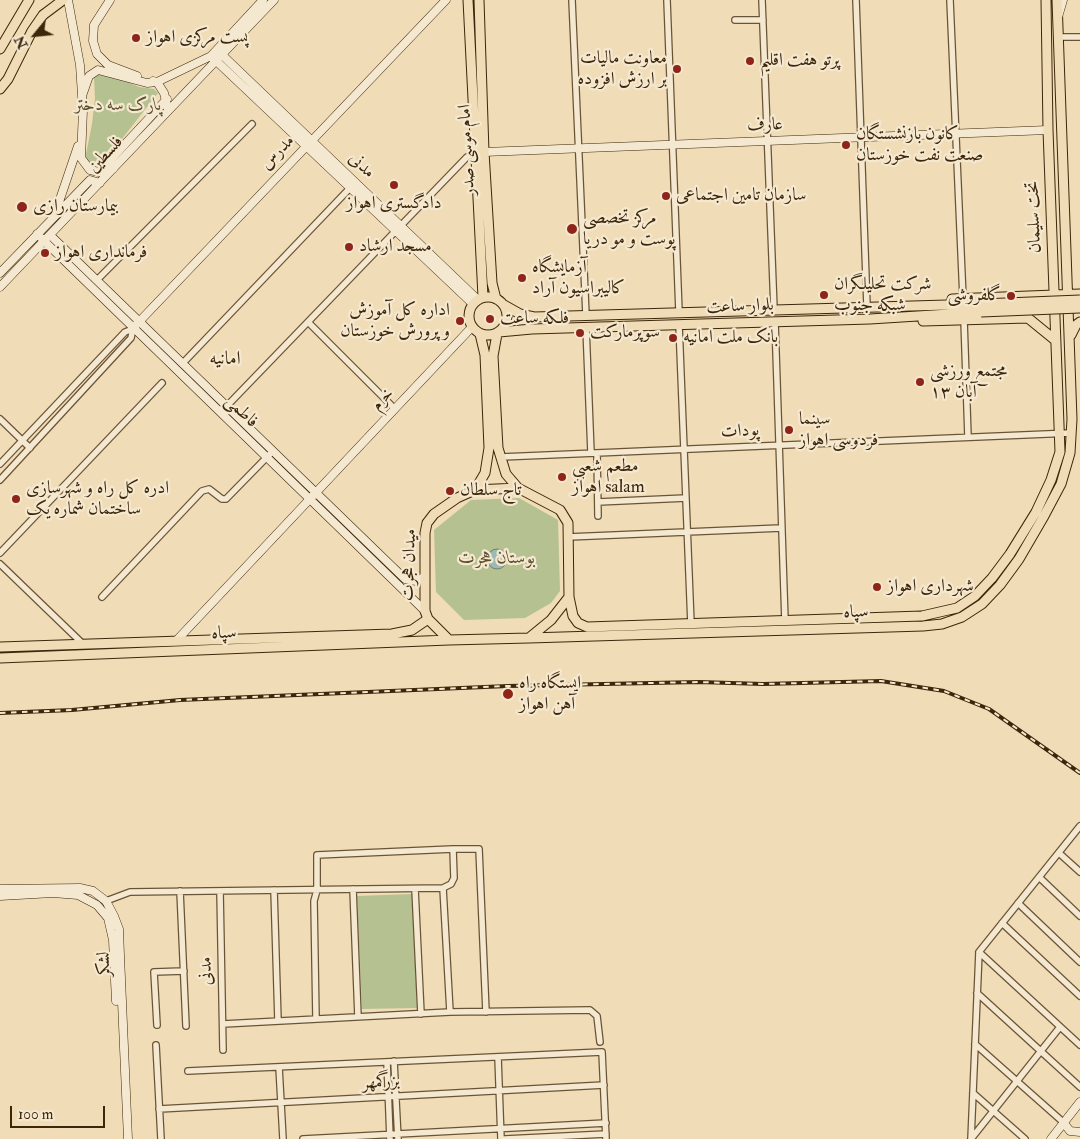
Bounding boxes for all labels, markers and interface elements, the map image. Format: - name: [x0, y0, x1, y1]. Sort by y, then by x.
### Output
- north arrow: [10, 10, 60, 60]
- place label: پست مرکزی اهواز: [146, 27, 248, 49]
- marker: پست مرکزی اهواز: [130, 32, 142, 44]
- text: N: [11, 33, 32, 52]
- place label: معاونت مالیات بر ارزش افزوده: [577, 48, 667, 90]
- place label: پرتو هفت اقلیم: [760, 50, 839, 72]
- marker: پرتو هفت اقلیم: [744, 55, 756, 67]
- marker: معاونت مالیات بر ارزش افزوده: [671, 63, 683, 75]
- park label: پارک سه دختر: [74, 95, 162, 117]
- street label: امام موسی صدر: [455, 104, 481, 196]
- street label: عارف: [747, 115, 783, 137]
- place label: کانون بازنشستگان صنعت نفت خوزستان: [856, 124, 983, 166]
- street label: مدرس: [256, 131, 300, 175]
- street label: فلسطین: [84, 132, 128, 178]
- marker: کانون بازنشستگان صنعت نفت خوزستان: [840, 139, 852, 151]
- street label: مدنی: [343, 148, 379, 184]
- marker: دادگستری اهواز: [388, 179, 400, 191]
- street label: تخت سلیمان: [1023, 181, 1047, 253]
- place label: سازمان تامین اجتماعی: [676, 185, 807, 207]
- marker: سازمان تامین اجتماعی: [660, 190, 672, 202]
- place label: دادگستری اهواز: [346, 193, 442, 215]
- place label: بیمارستان رازی: [33, 196, 118, 218]
- marker: بیمارستان رازی: [15, 200, 29, 214]
- place label: مرکز تخصصی پوست و مو دریا: [583, 208, 676, 250]
- marker: مرکز تخصصی پوست و مو دریا: [565, 222, 579, 236]
- place label: مسجد ارشاد: [359, 236, 432, 258]
- marker: مسجد ارشاد: [343, 241, 355, 253]
- place label: فرمانداری اهواز: [55, 242, 147, 264]
- marker: فرمانداری اهواز: [39, 247, 51, 259]
- place label: آزمایشگاه کالیبراسیون آراد: [532, 257, 625, 300]
- marker: آزمایشگاه کالیبراسیون آراد: [516, 272, 528, 284]
- place label: شرکت تحلیلگران شبکه جنوب: [834, 274, 932, 316]
- place label: گلفروشی: [947, 285, 1001, 307]
- marker: شرکت تحلیلگران شبکه جنوب: [818, 289, 830, 301]
- marker: گلفروشی: [1005, 290, 1017, 302]
- street label: بلوار ساعت: [706, 295, 774, 319]
- place label: اداره کل آموزش و پرورش خوزستان: [340, 300, 450, 342]
- place label: فلکه ساعت: [500, 308, 569, 330]
- marker: فلکه ساعت: [484, 313, 496, 325]
- marker: اداره کل آموزش و پرورش خوزستان: [454, 315, 466, 327]
- place label: سوپرمارکت: [590, 322, 660, 344]
- marker: سوپرمارکت: [574, 327, 586, 339]
- place label: بانک ملت امانیه: [683, 327, 778, 349]
- marker: بانک ملت امانیه: [667, 332, 679, 344]
- district label: امانیه: [209, 349, 241, 371]
- place label: مجتمع ورزشی ۱۳ آبان: [930, 361, 1007, 404]
- marker: مجتمع ورزشی ۱۳ آبان: [914, 376, 926, 388]
- street label: خرم: [367, 384, 399, 416]
- street label: فاطمی: [220, 391, 262, 433]
- place label: سینما فردوسی اهواز: [799, 409, 878, 452]
- street label: پودات: [720, 420, 760, 444]
- marker: سینما فردوسی اهواز: [783, 424, 795, 436]
- place label: مطعم شعبي اهواز salam: [572, 456, 645, 498]
- marker: مطعم شعبي اهواز salam: [556, 471, 568, 483]
- place label: ادره کل راه و شهرسازی ساختمان شماره یک: [26, 478, 169, 520]
- place label: تاج سلطان: [460, 480, 521, 502]
- marker: تاج سلطان: [444, 485, 456, 497]
- marker: ادره کل راه و شهرسازی ساختمان شماره یک: [10, 493, 22, 505]
- street label: میدان هجرت: [398, 528, 422, 602]
- park label: بوستان هجرت: [459, 548, 535, 570]
- place label: شهرداری اهواز: [887, 576, 974, 598]
- marker: شهرداری اهواز: [871, 581, 883, 593]
- street label: سپاه: [843, 602, 869, 624]
- street label: سپاه: [211, 623, 237, 645]
- place label: ایستگاه راه آهن اهواز: [519, 673, 581, 716]
- marker: ایستگاه راه آهن اهواز: [501, 687, 515, 701]
- street label: لشکر: [94, 951, 116, 977]
- street label: مدنی: [196, 956, 218, 986]
- street label: بزرگمهر: [362, 1071, 400, 1095]
- scale bar: [12, 1096, 108, 1128]
- text: 100 m: [18, 1105, 53, 1124]

